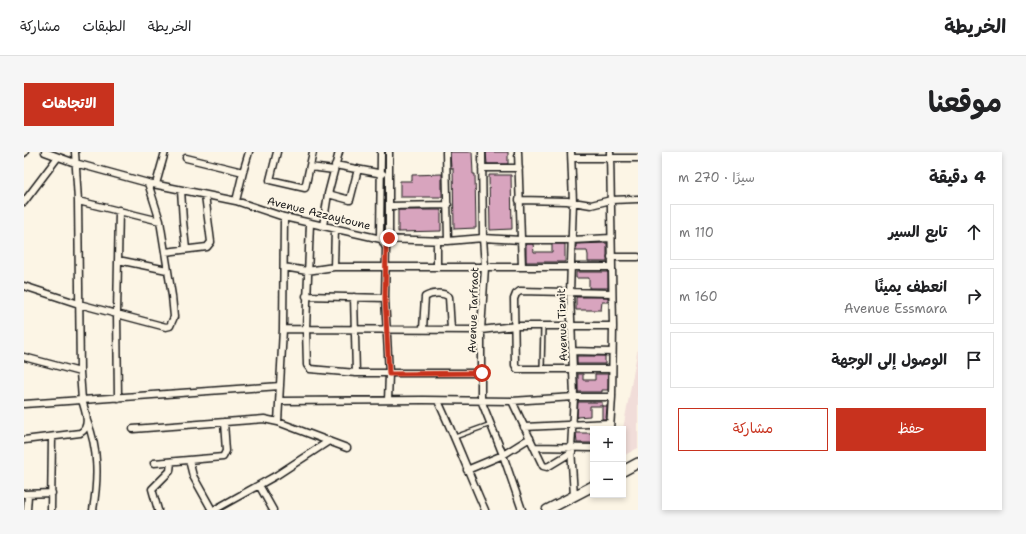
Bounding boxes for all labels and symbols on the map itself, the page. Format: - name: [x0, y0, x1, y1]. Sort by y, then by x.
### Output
- street label: Avenue Azzaytoune: [266, 193, 372, 234]
- route end: [380, 229, 398, 247]
- street label: Avenue Tarfraot: [465, 267, 483, 353]
- street label: Avenue Tiznit: [554, 288, 571, 362]
- route start: [473, 364, 491, 382]

